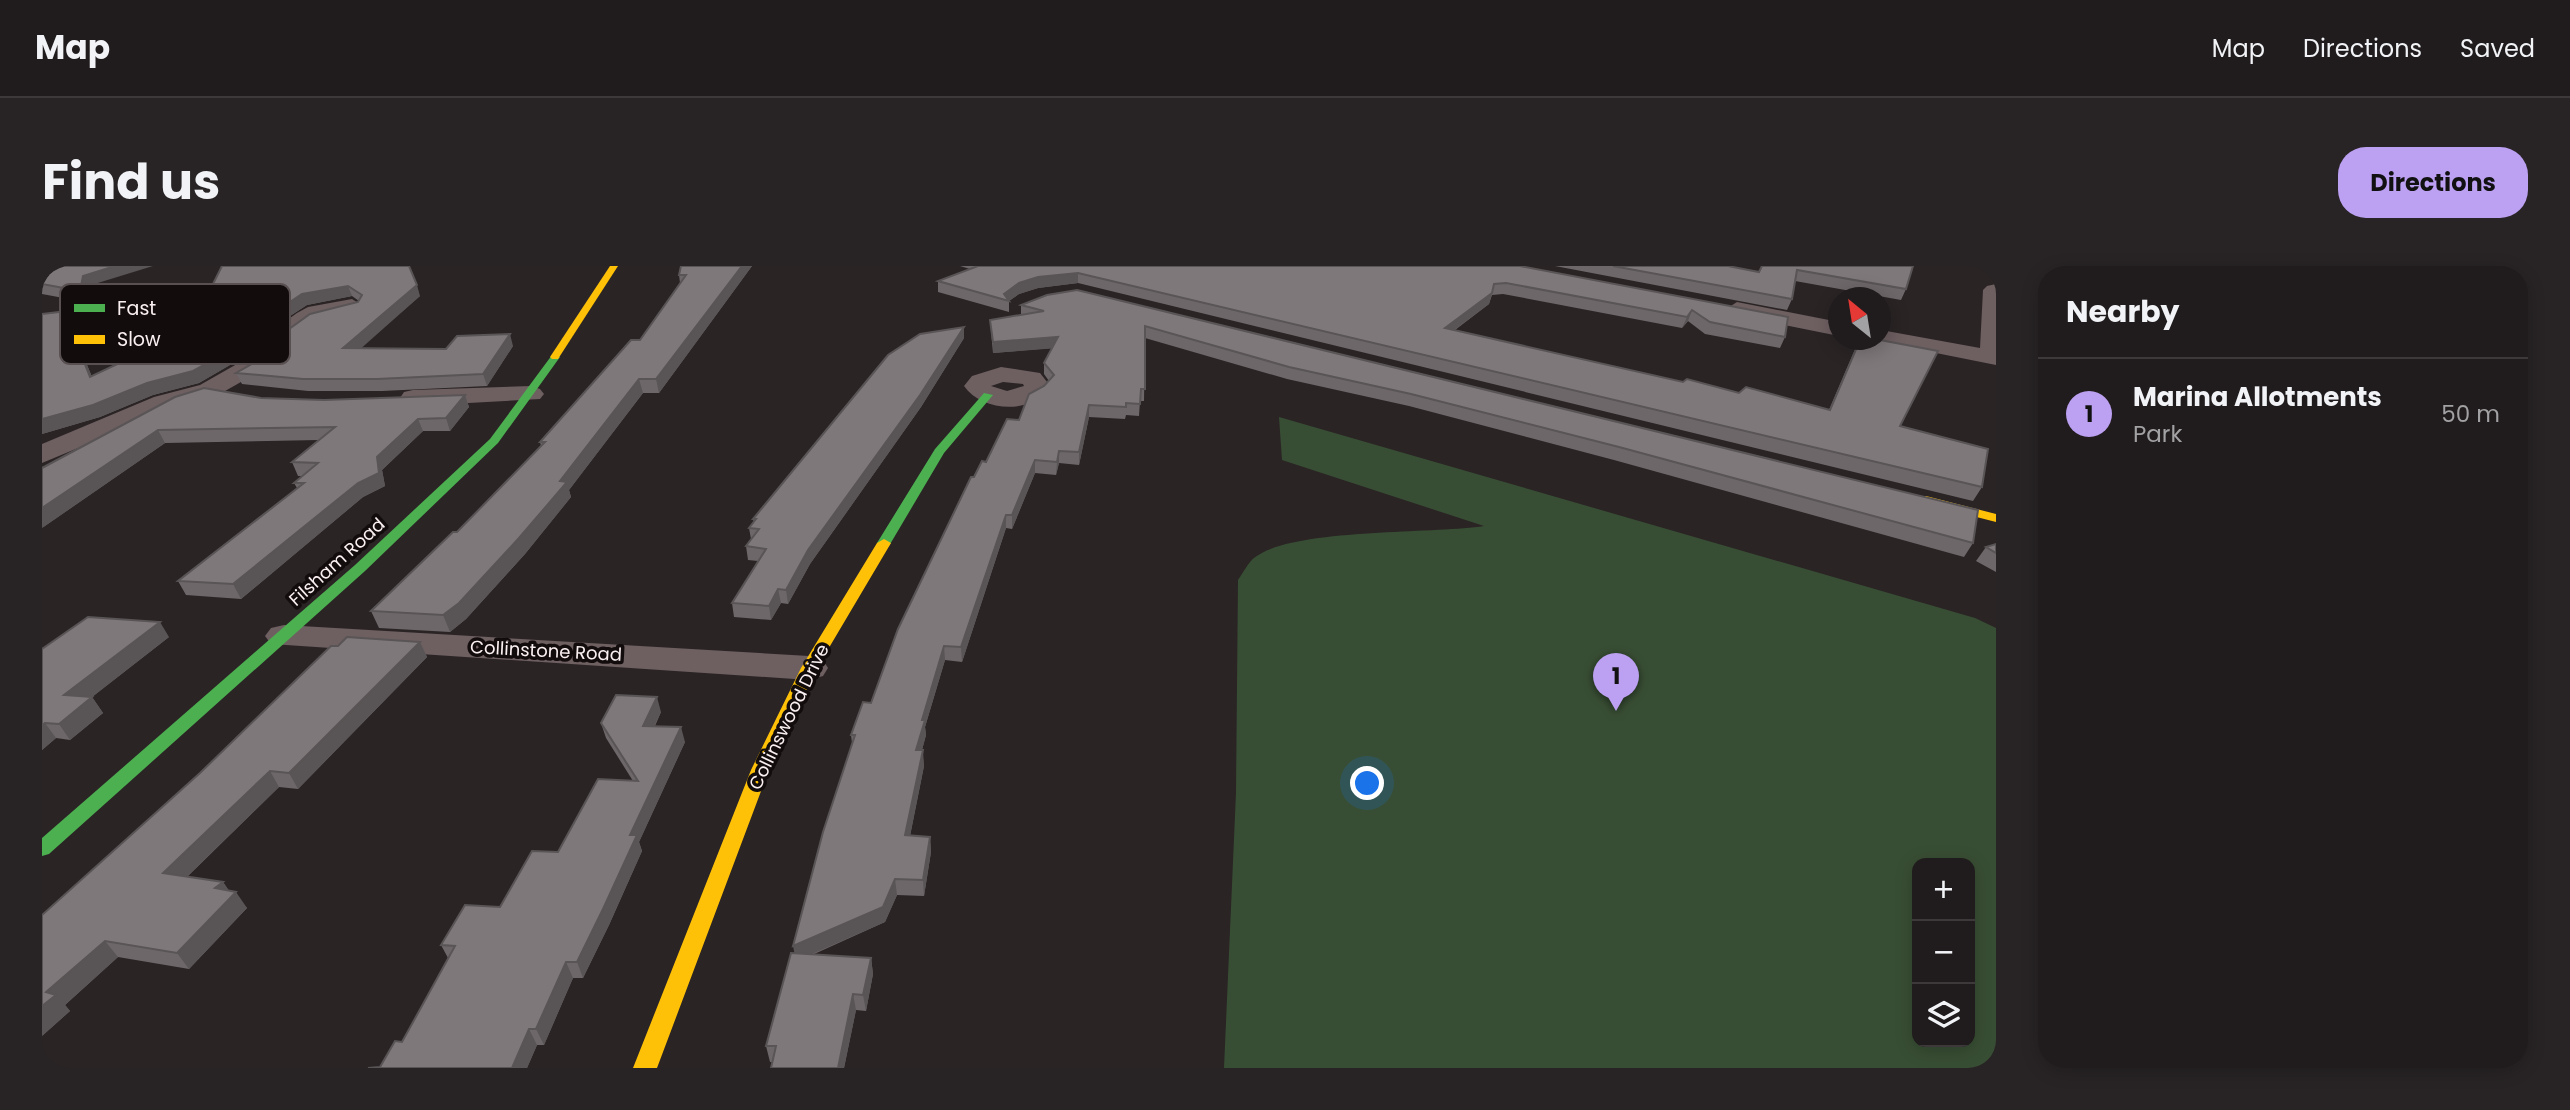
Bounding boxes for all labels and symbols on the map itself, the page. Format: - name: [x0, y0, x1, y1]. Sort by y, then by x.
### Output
- legend: [60, 284, 290, 364]
- north arrow: [1828, 287, 1891, 350]
- text: Fast: [117, 295, 156, 322]
- text: Slow: [117, 326, 161, 353]
- street label: Filsham Road: [283, 512, 390, 611]
- street label: Collinstone Road: [469, 634, 623, 667]
- street label: Collinswood Drive: [742, 640, 835, 794]
- pin: 1: [1593, 653, 1639, 711]
- your location: [1350, 766, 1384, 800]

